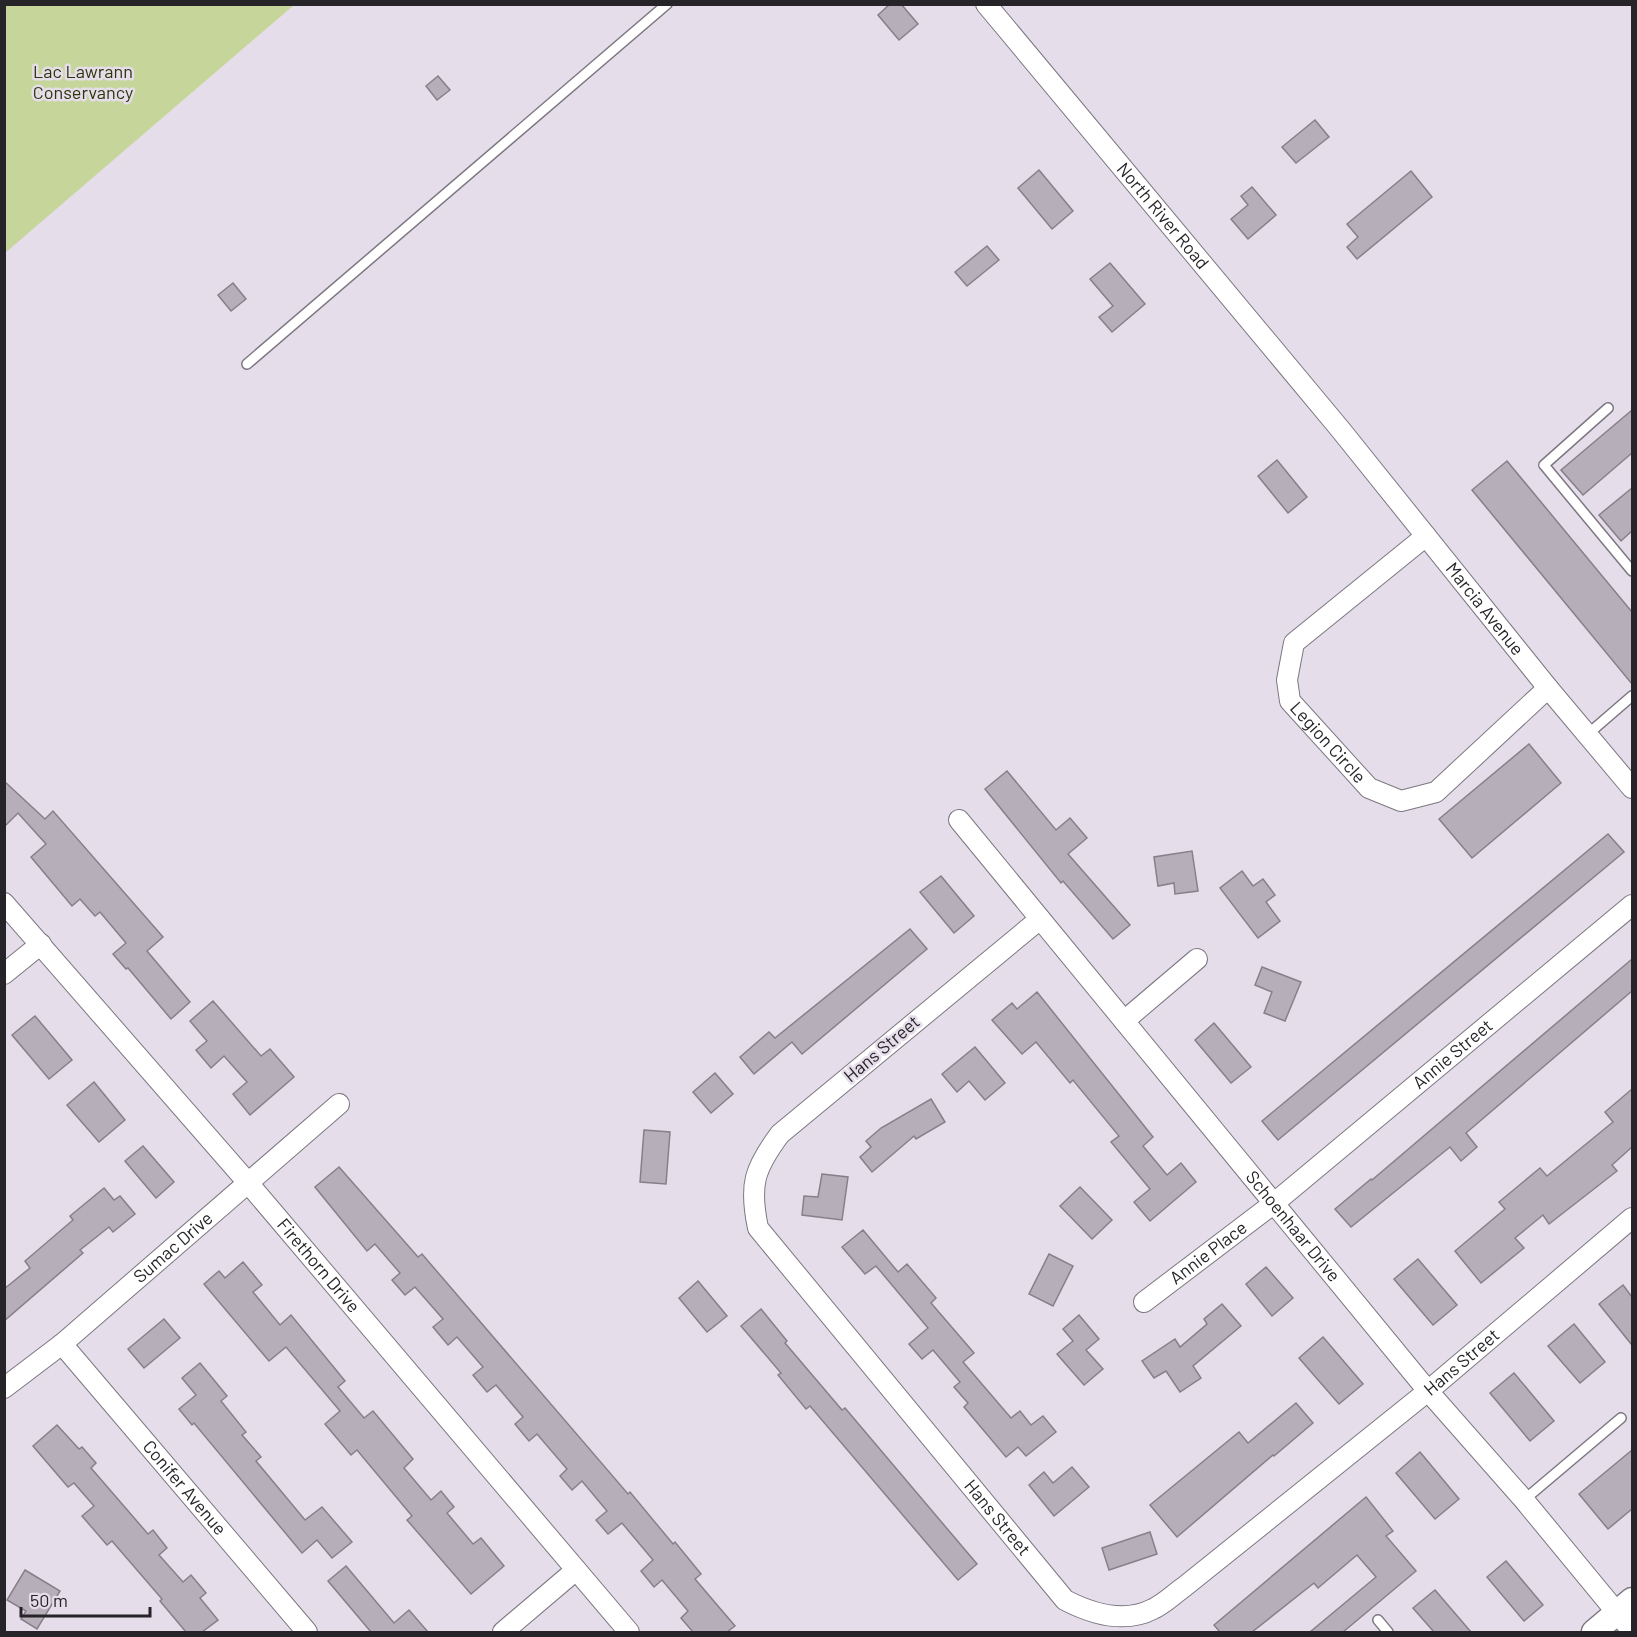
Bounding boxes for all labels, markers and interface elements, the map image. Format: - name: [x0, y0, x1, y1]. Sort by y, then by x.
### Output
- park label: Lac Lawrann Conservancy: [33, 60, 133, 103]
- street label: North River Road: [1113, 158, 1214, 273]
- street label: Marcia Avenue: [1442, 558, 1529, 659]
- street label: Legion Circle: [1286, 697, 1371, 787]
- street label: Hans Street: [839, 1010, 924, 1086]
- street label: Annie Street: [1408, 1014, 1497, 1093]
- street label: Schoenhaar Drive: [1242, 1166, 1346, 1286]
- street label: Sumac Drive: [129, 1207, 217, 1287]
- street label: Firethorn Drive: [273, 1213, 365, 1317]
- street label: Annie Place: [1165, 1216, 1251, 1289]
- street label: Hans Street: [1419, 1323, 1503, 1400]
- street label: Conifer Avenue: [139, 1435, 232, 1539]
- street label: Hans Street: [960, 1475, 1036, 1560]
- scale bar: [21, 1580, 150, 1618]
- text: 50 m: [30, 1589, 68, 1611]

